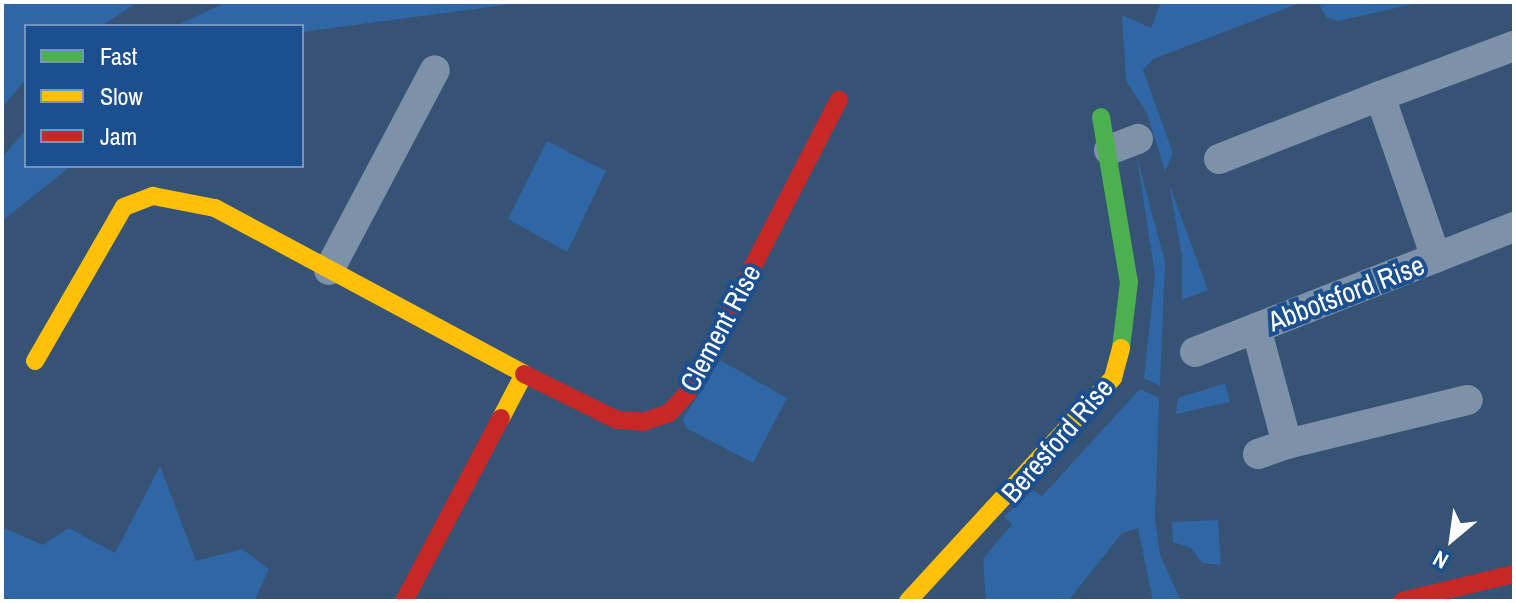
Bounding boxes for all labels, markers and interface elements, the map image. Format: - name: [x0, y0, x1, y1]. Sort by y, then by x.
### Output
- legend: [24, 24, 304, 168]
- text: Fast: [100, 40, 137, 72]
- text: Slow: [100, 80, 143, 112]
- text: Jam: [100, 120, 137, 152]
- street label: Abbotsford Rise: [1263, 248, 1429, 338]
- street label: Clement Rise: [673, 259, 767, 397]
- street label: Beresford Rise: [994, 371, 1120, 509]
- north arrow: [1412, 499, 1492, 579]
- text: N: [1427, 544, 1453, 576]

